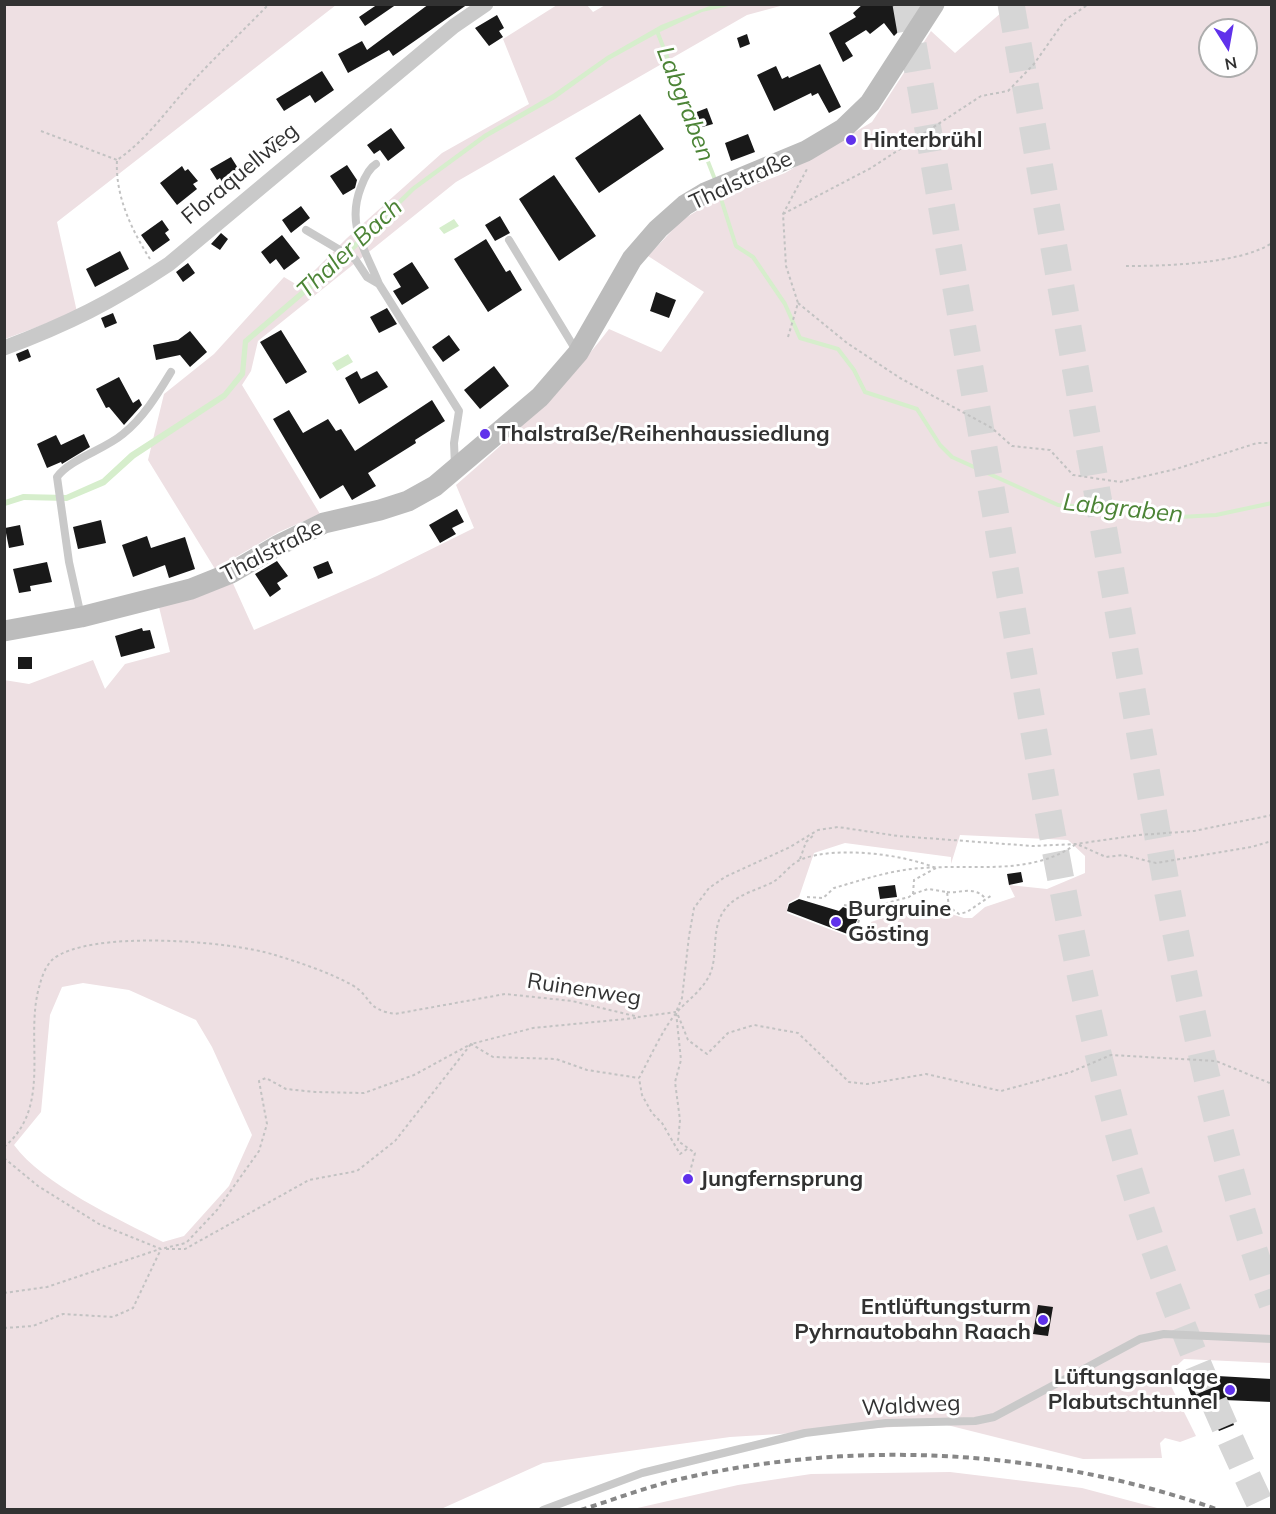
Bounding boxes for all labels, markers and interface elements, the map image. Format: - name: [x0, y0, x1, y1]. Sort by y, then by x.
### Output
- north arrow: [1198, 18, 1258, 78]
- water label: Labgraben: [650, 42, 720, 166]
- text: N: [1223, 53, 1239, 75]
- street label: Floraquellweg: [176, 118, 304, 230]
- place label: Hinterbrühl: [863, 127, 982, 153]
- marker: Hinterbrühl: [844, 133, 858, 147]
- street label: Thalstraße: [686, 146, 796, 216]
- water label: Thaler Bach: [291, 193, 409, 305]
- place label: Thalstraße/Reihenhaussiedlung: [497, 421, 830, 447]
- marker: Thalstraße/Reihenhaussiedlung: [478, 427, 492, 441]
- water label: Labgraben: [1061, 488, 1185, 530]
- street label: Thalstraße: [217, 514, 327, 588]
- place label: Burgruine Gösting: [848, 896, 951, 948]
- marker: Burgruine Gösting: [829, 915, 843, 929]
- street label: Ruinenweg: [525, 968, 643, 1012]
- place label: Jungfernsprung: [700, 1166, 863, 1192]
- marker: Jungfernsprung: [681, 1172, 695, 1186]
- place label: Entlüftungsturm Pyhrnautobahn Raach: [794, 1294, 1031, 1346]
- marker: Entlüftungsturm Pyhrnautobahn Raach: [1036, 1313, 1050, 1327]
- place label: Lüftungsanlage Plabutschtunnel: [1048, 1364, 1218, 1416]
- marker: Lüftungsanlage Plabutschtunnel: [1223, 1383, 1237, 1397]
- street label: Waldweg: [861, 1390, 961, 1422]

